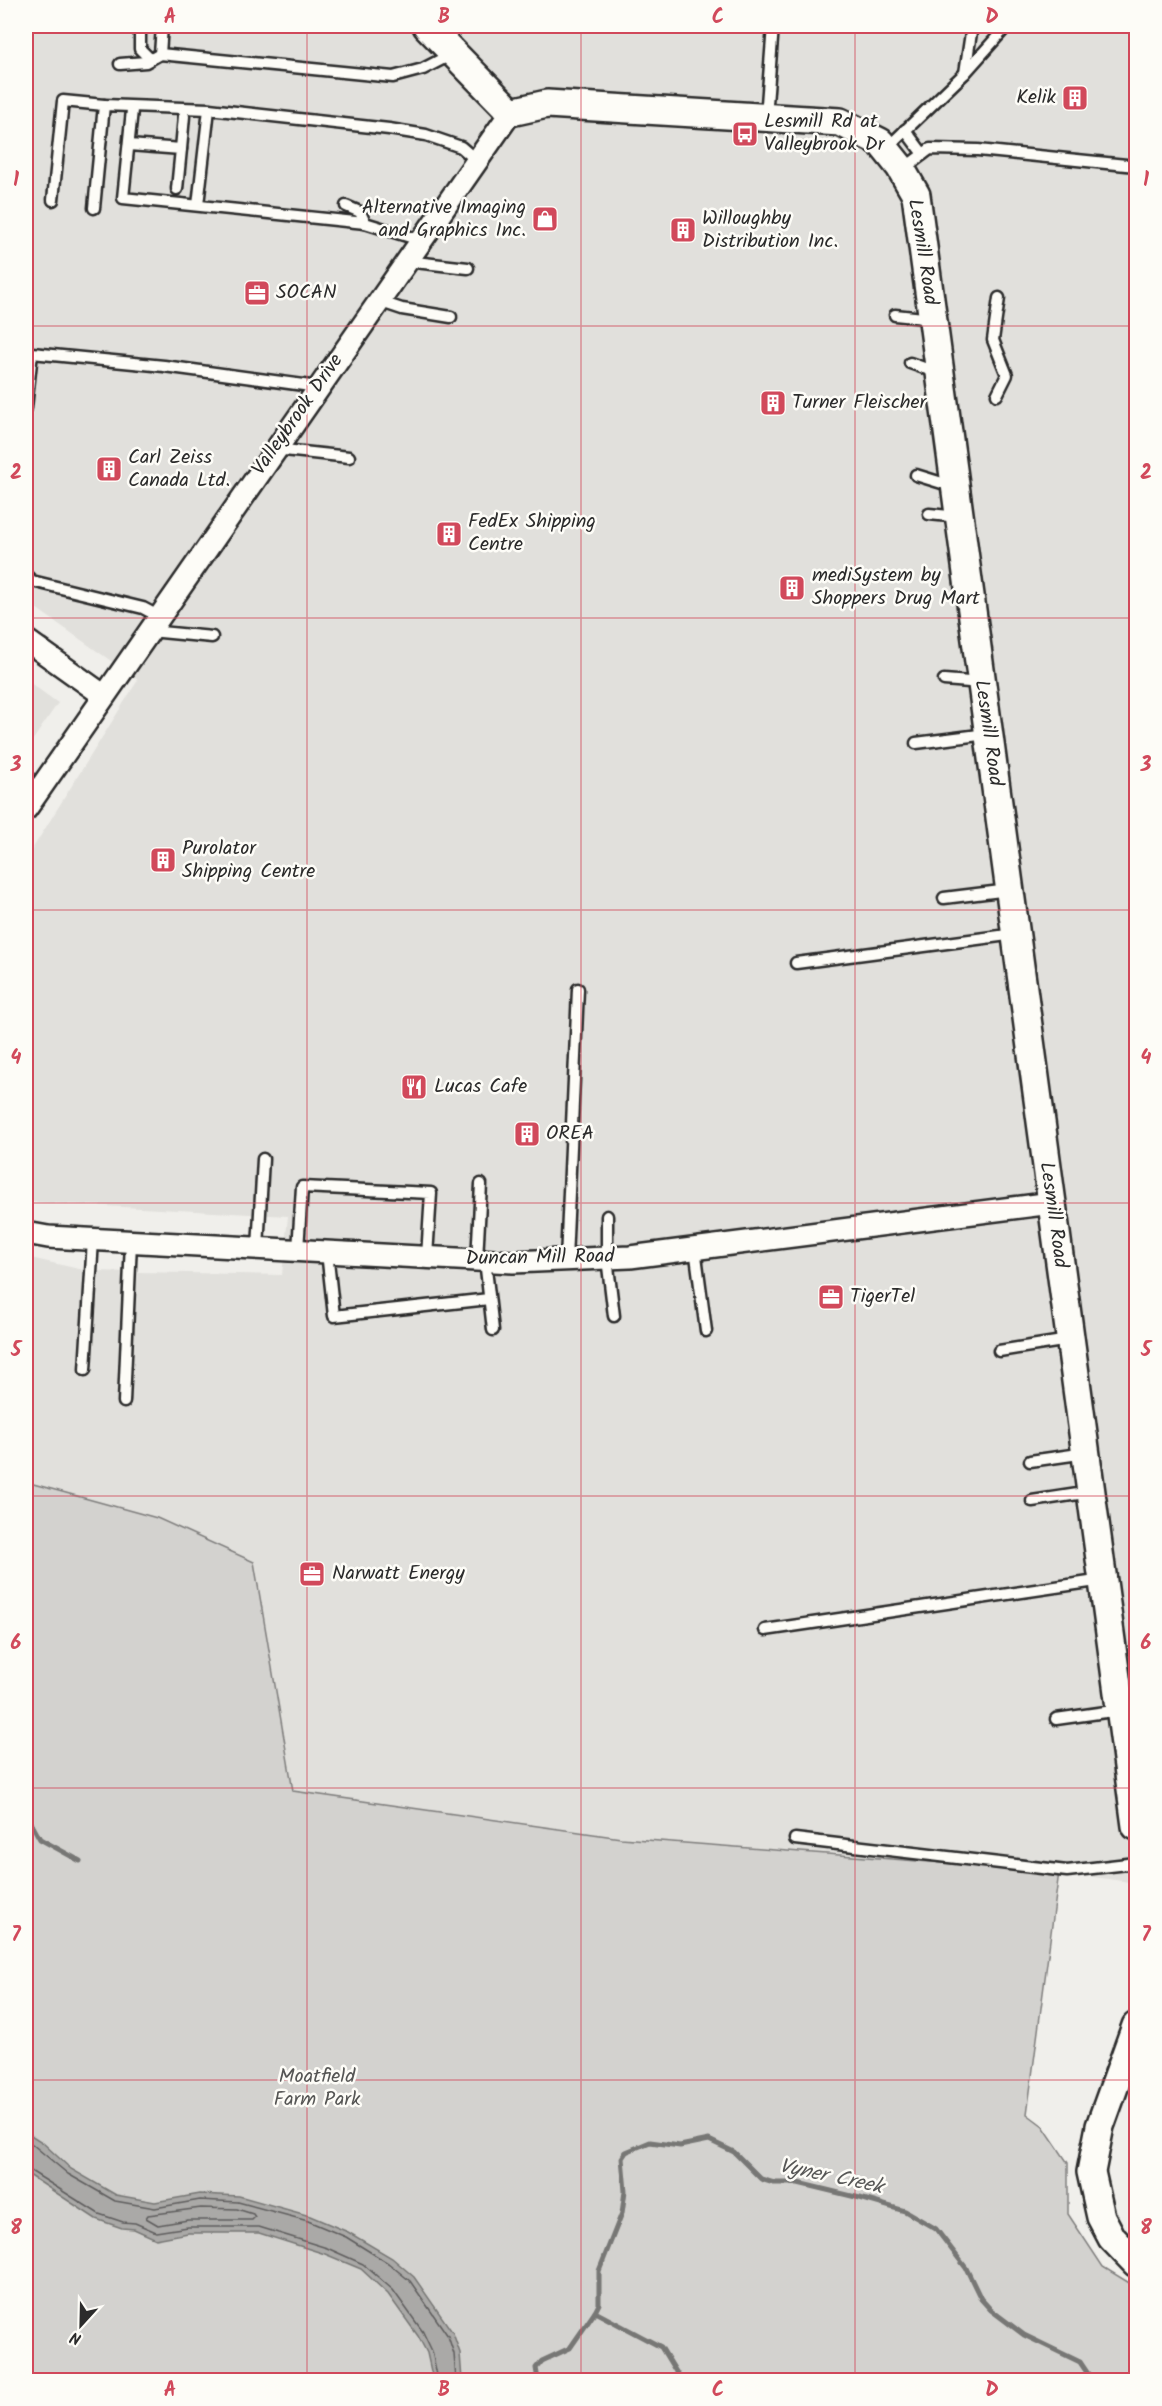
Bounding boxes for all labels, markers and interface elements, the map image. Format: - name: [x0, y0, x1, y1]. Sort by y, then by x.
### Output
- text: A: [164, 2, 176, 34]
- text: B: [438, 2, 450, 34]
- text: C: [712, 2, 724, 34]
- text: D: [985, 2, 999, 34]
- place label: Kelik: [1016, 82, 1057, 114]
- building icon: Kelik: [1060, 83, 1090, 113]
- place label: Lesmill Rd at Valleybrook Dr: [764, 106, 886, 161]
- bus stop icon: Lesmill Rd at Valleybrook Dr: [730, 119, 760, 149]
- text: 1: [13, 165, 19, 197]
- text: 1: [1143, 165, 1149, 197]
- place label: Alternative Imaging and Graphics Inc.: [362, 192, 526, 247]
- street label: Lesmill Road: [898, 197, 946, 308]
- place label: Willoughby Distribution Inc.: [702, 203, 838, 258]
- shop icon: Alternative Imaging and Graphics Inc.: [530, 204, 560, 234]
- building icon: Willoughby Distribution Inc.: [668, 215, 698, 245]
- place label: SOCAN: [276, 277, 337, 309]
- office icon: SOCAN: [242, 278, 272, 308]
- street label: Valleybrook Drive: [244, 347, 352, 483]
- place label: Turner Fleischer: [792, 387, 927, 419]
- building icon: Turner Fleischer: [758, 388, 788, 418]
- place label: Carl Zeiss Canada Ltd.: [128, 442, 230, 497]
- building icon: Carl Zeiss Canada Ltd.: [94, 454, 124, 484]
- text: 2: [10, 458, 22, 490]
- text: 2: [1140, 458, 1152, 490]
- place label: FedEx Shipping Centre: [468, 506, 596, 561]
- building icon: FedEx Shipping Centre: [434, 519, 464, 549]
- place label: mediSystem by Shoppers Drug Mart: [812, 560, 980, 615]
- building icon: mediSystem by Shoppers Drug Mart: [777, 573, 807, 603]
- street label: Lesmill Road: [965, 678, 1011, 789]
- text: 3: [10, 750, 22, 782]
- text: 3: [1140, 750, 1152, 782]
- place label: Purolator Shipping Centre: [182, 833, 315, 888]
- building icon: Purolator Shipping Centre: [148, 845, 178, 875]
- text: 4: [11, 1043, 22, 1075]
- text: 4: [1141, 1043, 1152, 1075]
- place label: Lucas Cafe: [434, 1071, 527, 1103]
- restaurant icon: Lucas Cafe: [399, 1072, 429, 1102]
- place label: OREA: [546, 1118, 594, 1150]
- building icon: OREA: [512, 1119, 542, 1149]
- street label: Lesmill Road: [1030, 1160, 1076, 1271]
- street label: Duncan Mill Road: [465, 1241, 616, 1275]
- place label: TigerTel: [850, 1281, 915, 1313]
- office icon: TigerTel: [816, 1282, 846, 1312]
- text: 5: [10, 1335, 23, 1367]
- text: 5: [1140, 1335, 1153, 1367]
- place label: Narwatt Energy: [332, 1558, 465, 1590]
- office icon: Narwatt Energy: [297, 1559, 327, 1589]
- text: 6: [11, 1628, 22, 1660]
- text: 6: [1141, 1628, 1152, 1660]
- text: 7: [11, 1920, 21, 1952]
- text: 7: [1141, 1920, 1151, 1952]
- park label: Moatfield Farm Park: [274, 2061, 361, 2116]
- water label: Vyner Creek: [776, 2150, 889, 2205]
- text: 8: [10, 2213, 22, 2245]
- text: 8: [1140, 2213, 1152, 2245]
- north arrow: [51, 2295, 111, 2355]
- text: N: [67, 2324, 85, 2351]
- text: A: [164, 2375, 176, 2406]
- text: B: [438, 2375, 450, 2406]
- text: C: [712, 2375, 724, 2406]
- text: D: [985, 2375, 999, 2406]

